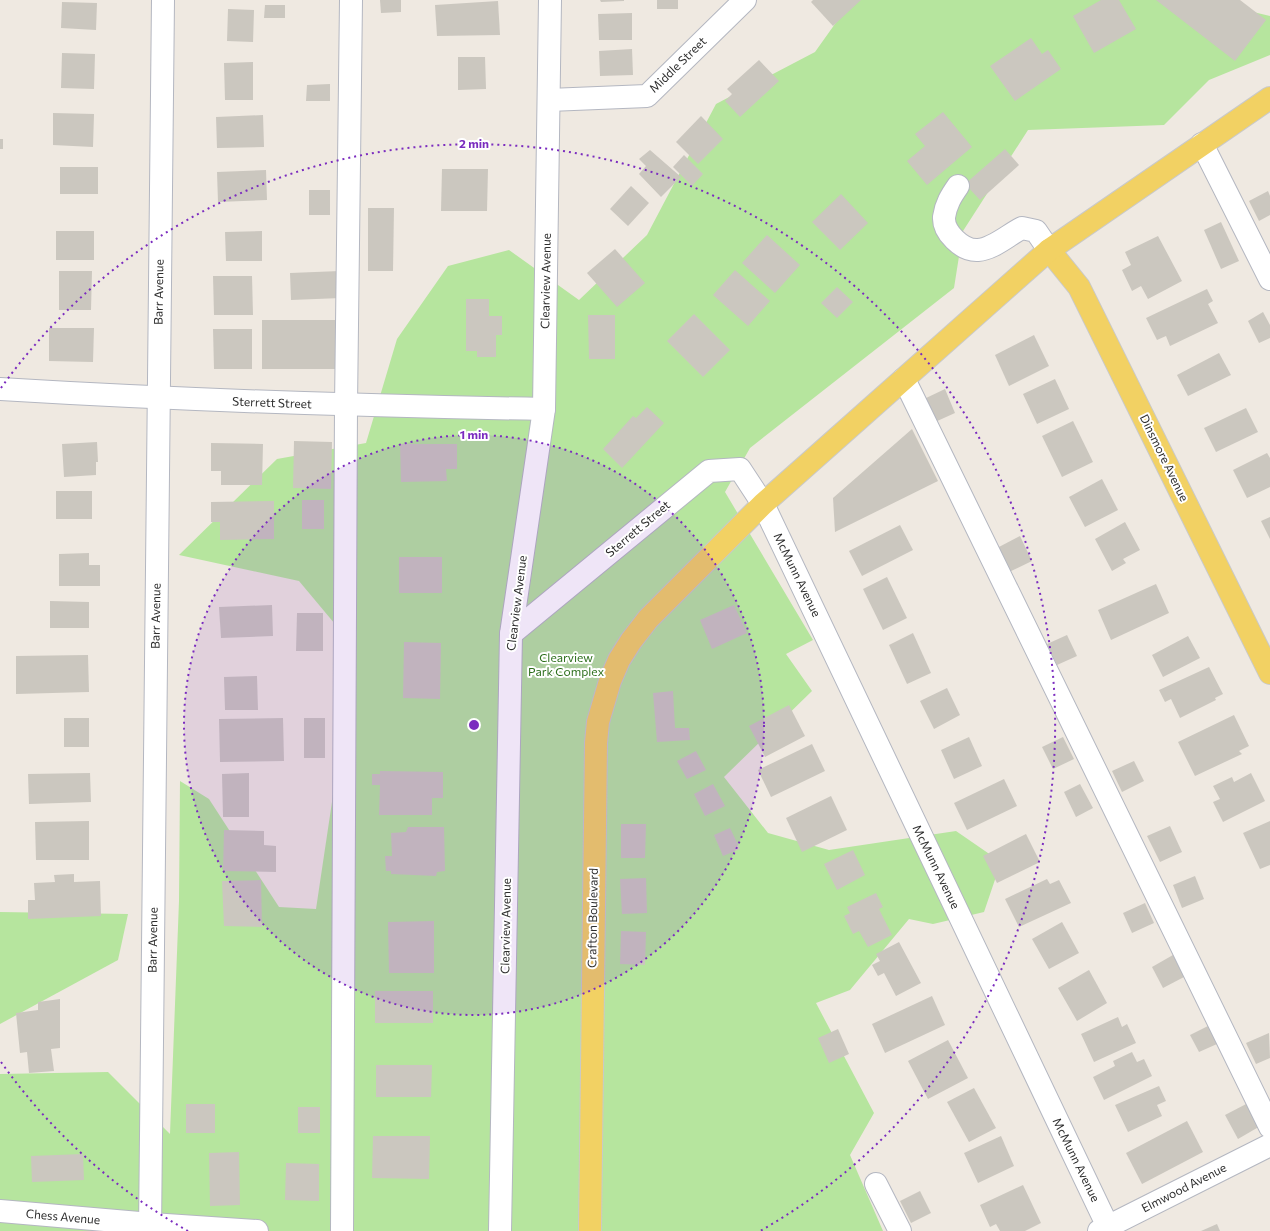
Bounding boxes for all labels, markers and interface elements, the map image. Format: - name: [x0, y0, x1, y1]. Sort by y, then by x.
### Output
- street label: Middle Street: [646, 33, 709, 95]
- text: 2 min: [459, 136, 489, 150]
- street label: Clearview Avenue: [537, 233, 553, 329]
- street label: Barr Avenue: [150, 259, 166, 325]
- street label: Sterrett Street: [232, 394, 312, 410]
- street label: Dinsmore Avenue: [1138, 412, 1192, 503]
- text: 1 min: [460, 427, 488, 441]
- street label: Sterrett Street: [602, 497, 672, 559]
- street label: McMunn Avenue: [772, 530, 824, 619]
- street label: Clearview Avenue: [503, 554, 529, 651]
- street label: Barr Avenue: [147, 583, 163, 649]
- park label: Clearview Park Complex: [528, 650, 605, 678]
- centre of rings: [467, 718, 481, 732]
- street label: McMunn Avenue: [911, 822, 963, 911]
- street label: Crafton Boulevard: [584, 868, 600, 968]
- street label: Clearview Avenue: [497, 878, 513, 974]
- street label: Barr Avenue: [144, 907, 160, 973]
- street label: McMunn Avenue: [1051, 1115, 1103, 1204]
- street label: Elmwood Avenue: [1139, 1160, 1228, 1215]
- street label: Chess Avenue: [25, 1206, 101, 1226]

